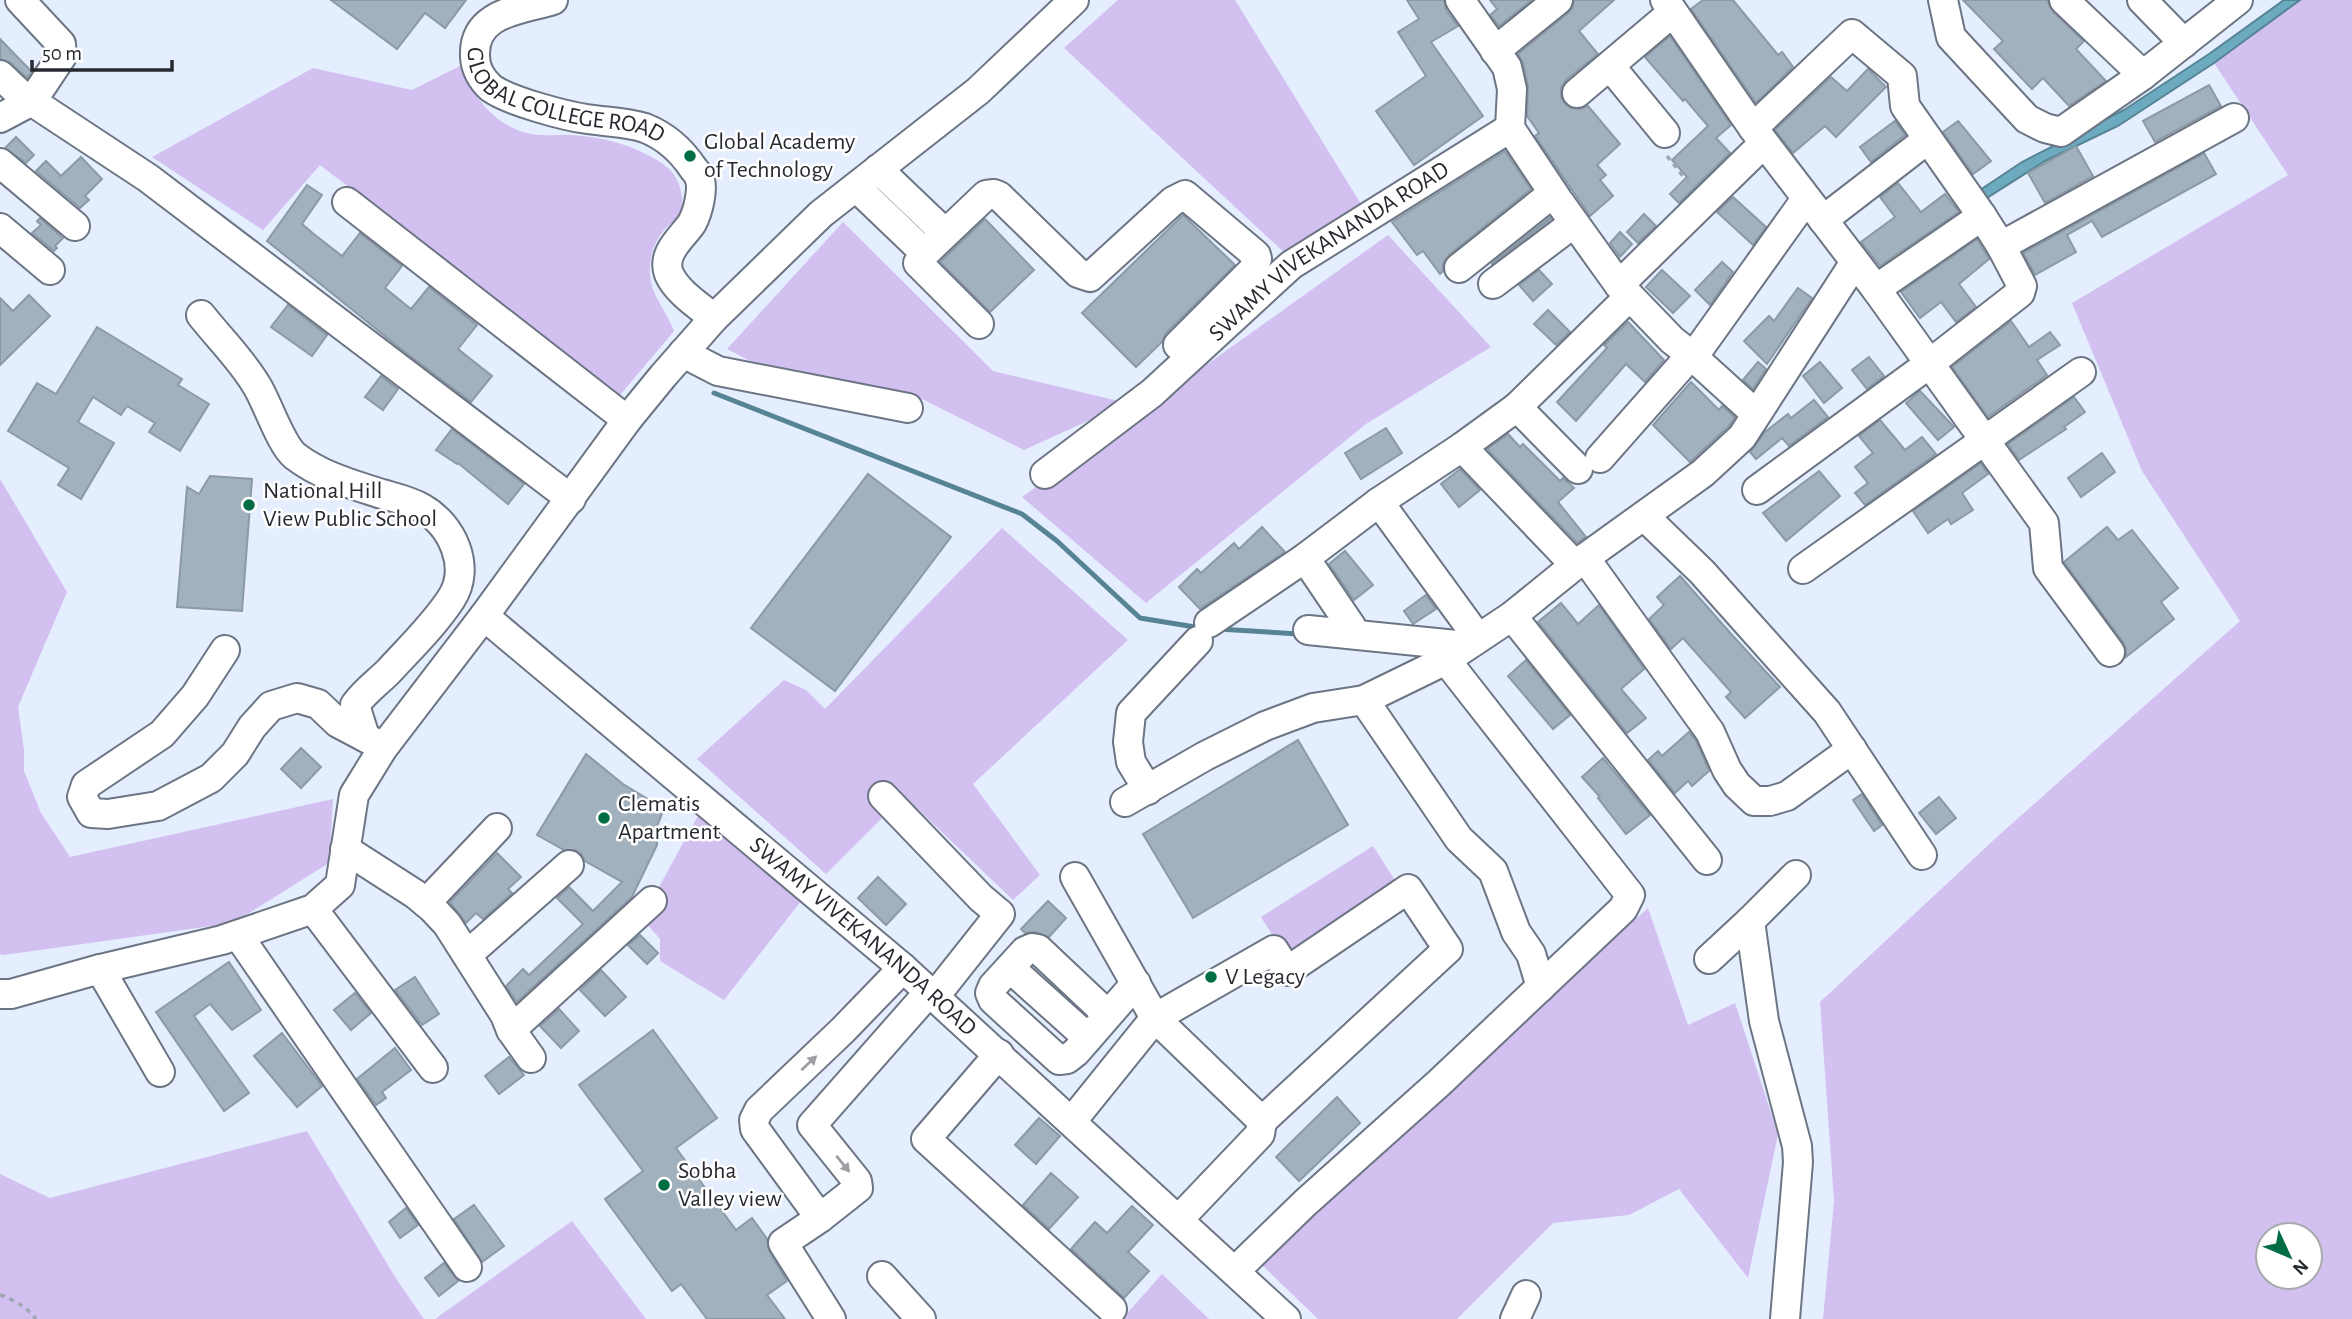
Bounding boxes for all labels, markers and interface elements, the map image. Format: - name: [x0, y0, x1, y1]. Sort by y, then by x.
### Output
- scale bar: [32, 28, 172, 72]
- text: 50 m: [42, 43, 82, 64]
- street label: GLOBAL COLLEGE ROAD: [463, 47, 669, 148]
- place label: Global Academy of Technology: [704, 130, 855, 182]
- marker: Global Academy of Technology: [682, 148, 698, 164]
- street label: SWAMY VIVEKANANDA ROAD: [1205, 157, 1453, 346]
- place label: National Hill View Public School: [263, 479, 437, 531]
- marker: National Hill View Public School: [241, 497, 257, 513]
- place label: Clematis Apartment: [618, 792, 721, 844]
- marker: Clematis Apartment: [596, 810, 612, 826]
- street label: SWAMY VIVEKANANDA ROAD: [745, 833, 981, 1041]
- place label: V Legacy: [1225, 965, 1305, 989]
- marker: V Legacy: [1203, 969, 1219, 985]
- one-way arrow: [800, 1055, 817, 1071]
- one-way arrow: [835, 1156, 850, 1173]
- place label: Sobha Valley view: [678, 1159, 782, 1211]
- marker: Sobha Valley view: [656, 1177, 672, 1193]
- north arrow: [2254, 1221, 2324, 1291]
- text: N: [2289, 1255, 2312, 1278]

